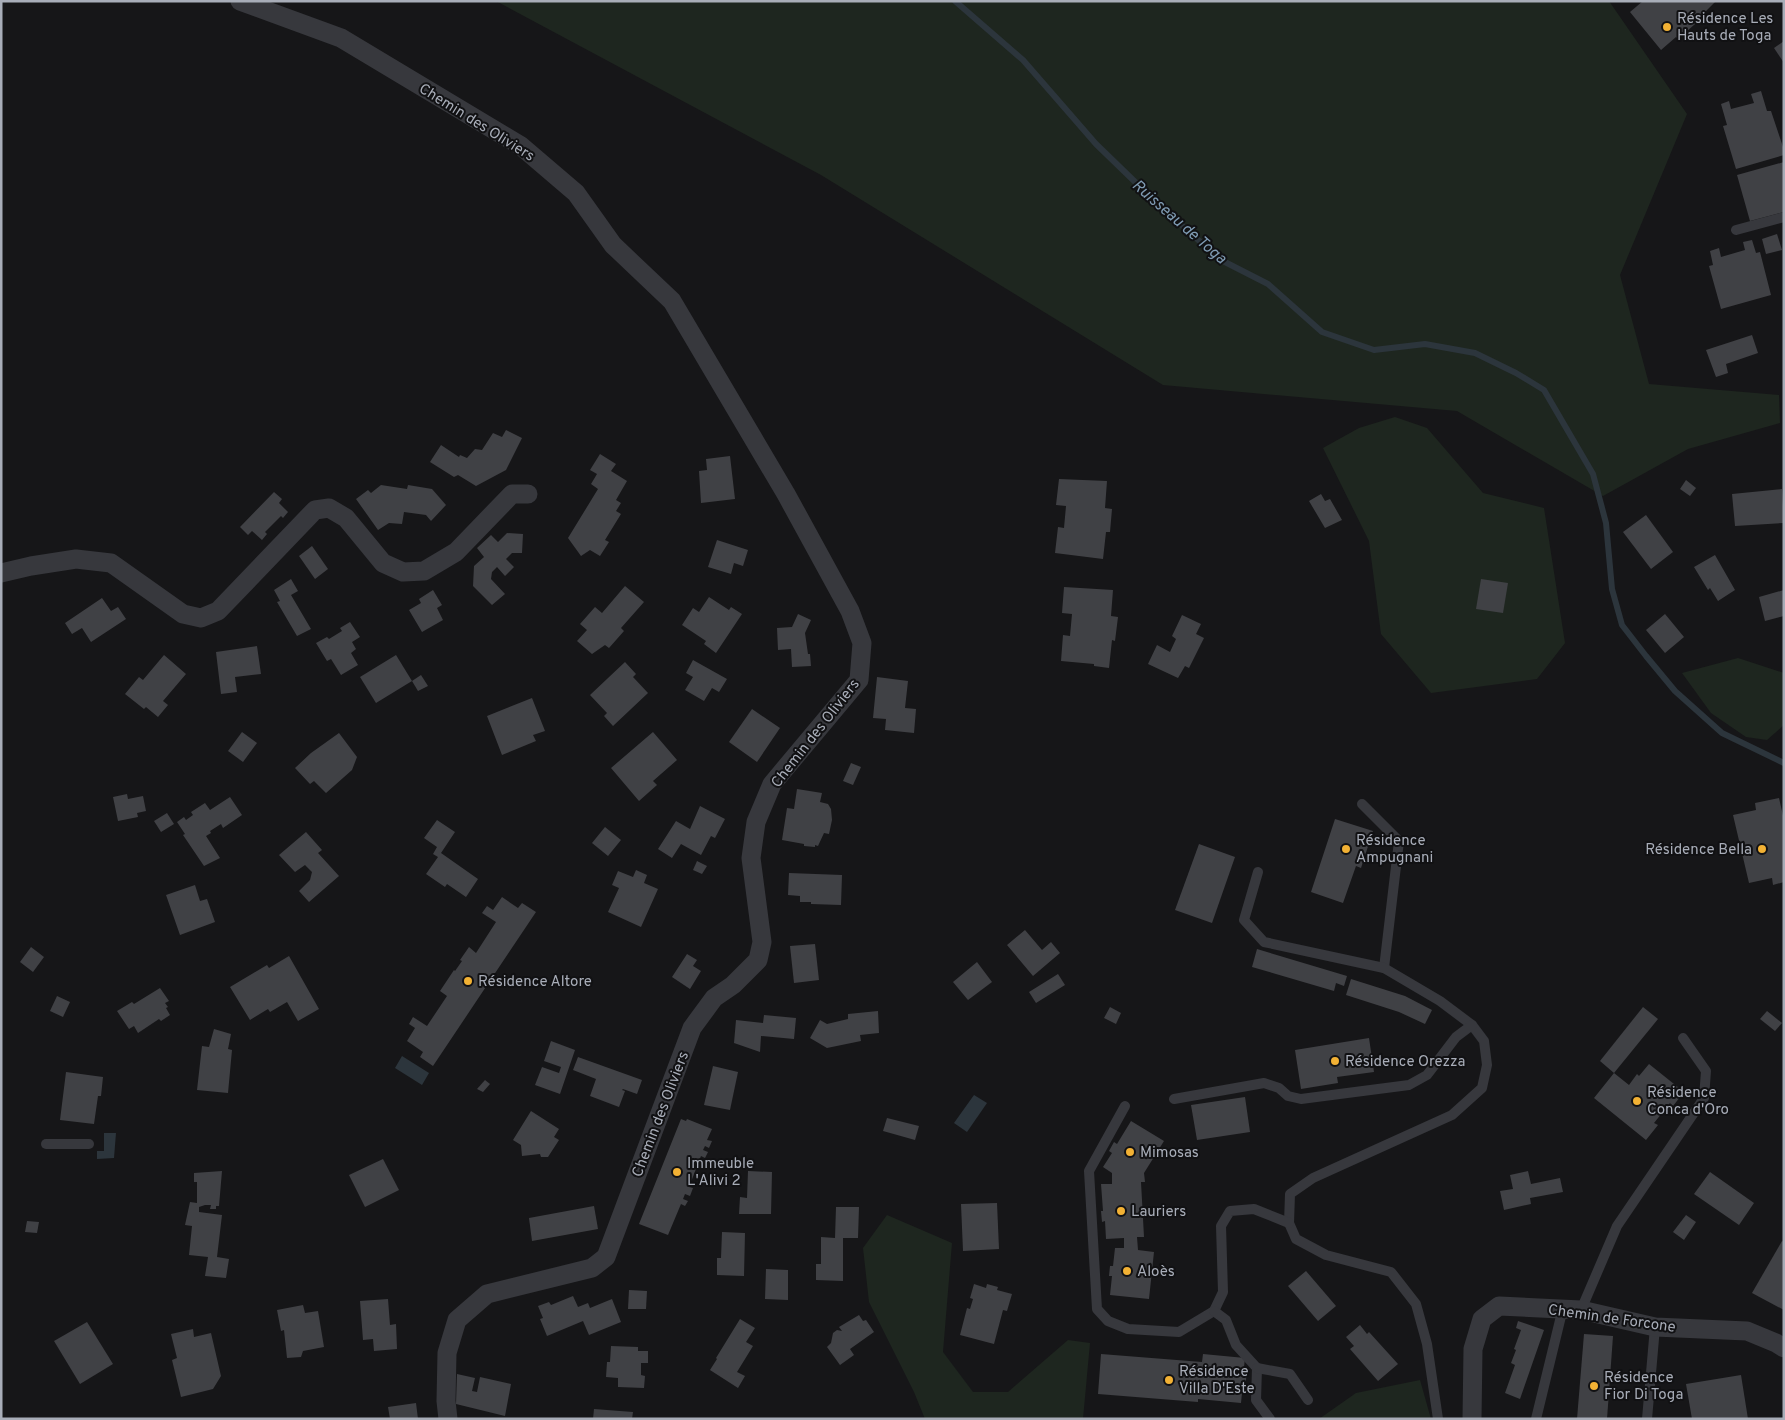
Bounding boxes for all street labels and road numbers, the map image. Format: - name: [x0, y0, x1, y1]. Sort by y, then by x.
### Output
- street label: Chemin des Oliviers: [415, 80, 538, 167]
- street label: Chemin des Oliviers: [768, 676, 865, 792]
- street label: Chemin des Oliviers: [629, 1049, 694, 1180]
- street label: Chemin de Forcone: [1547, 1301, 1677, 1338]

